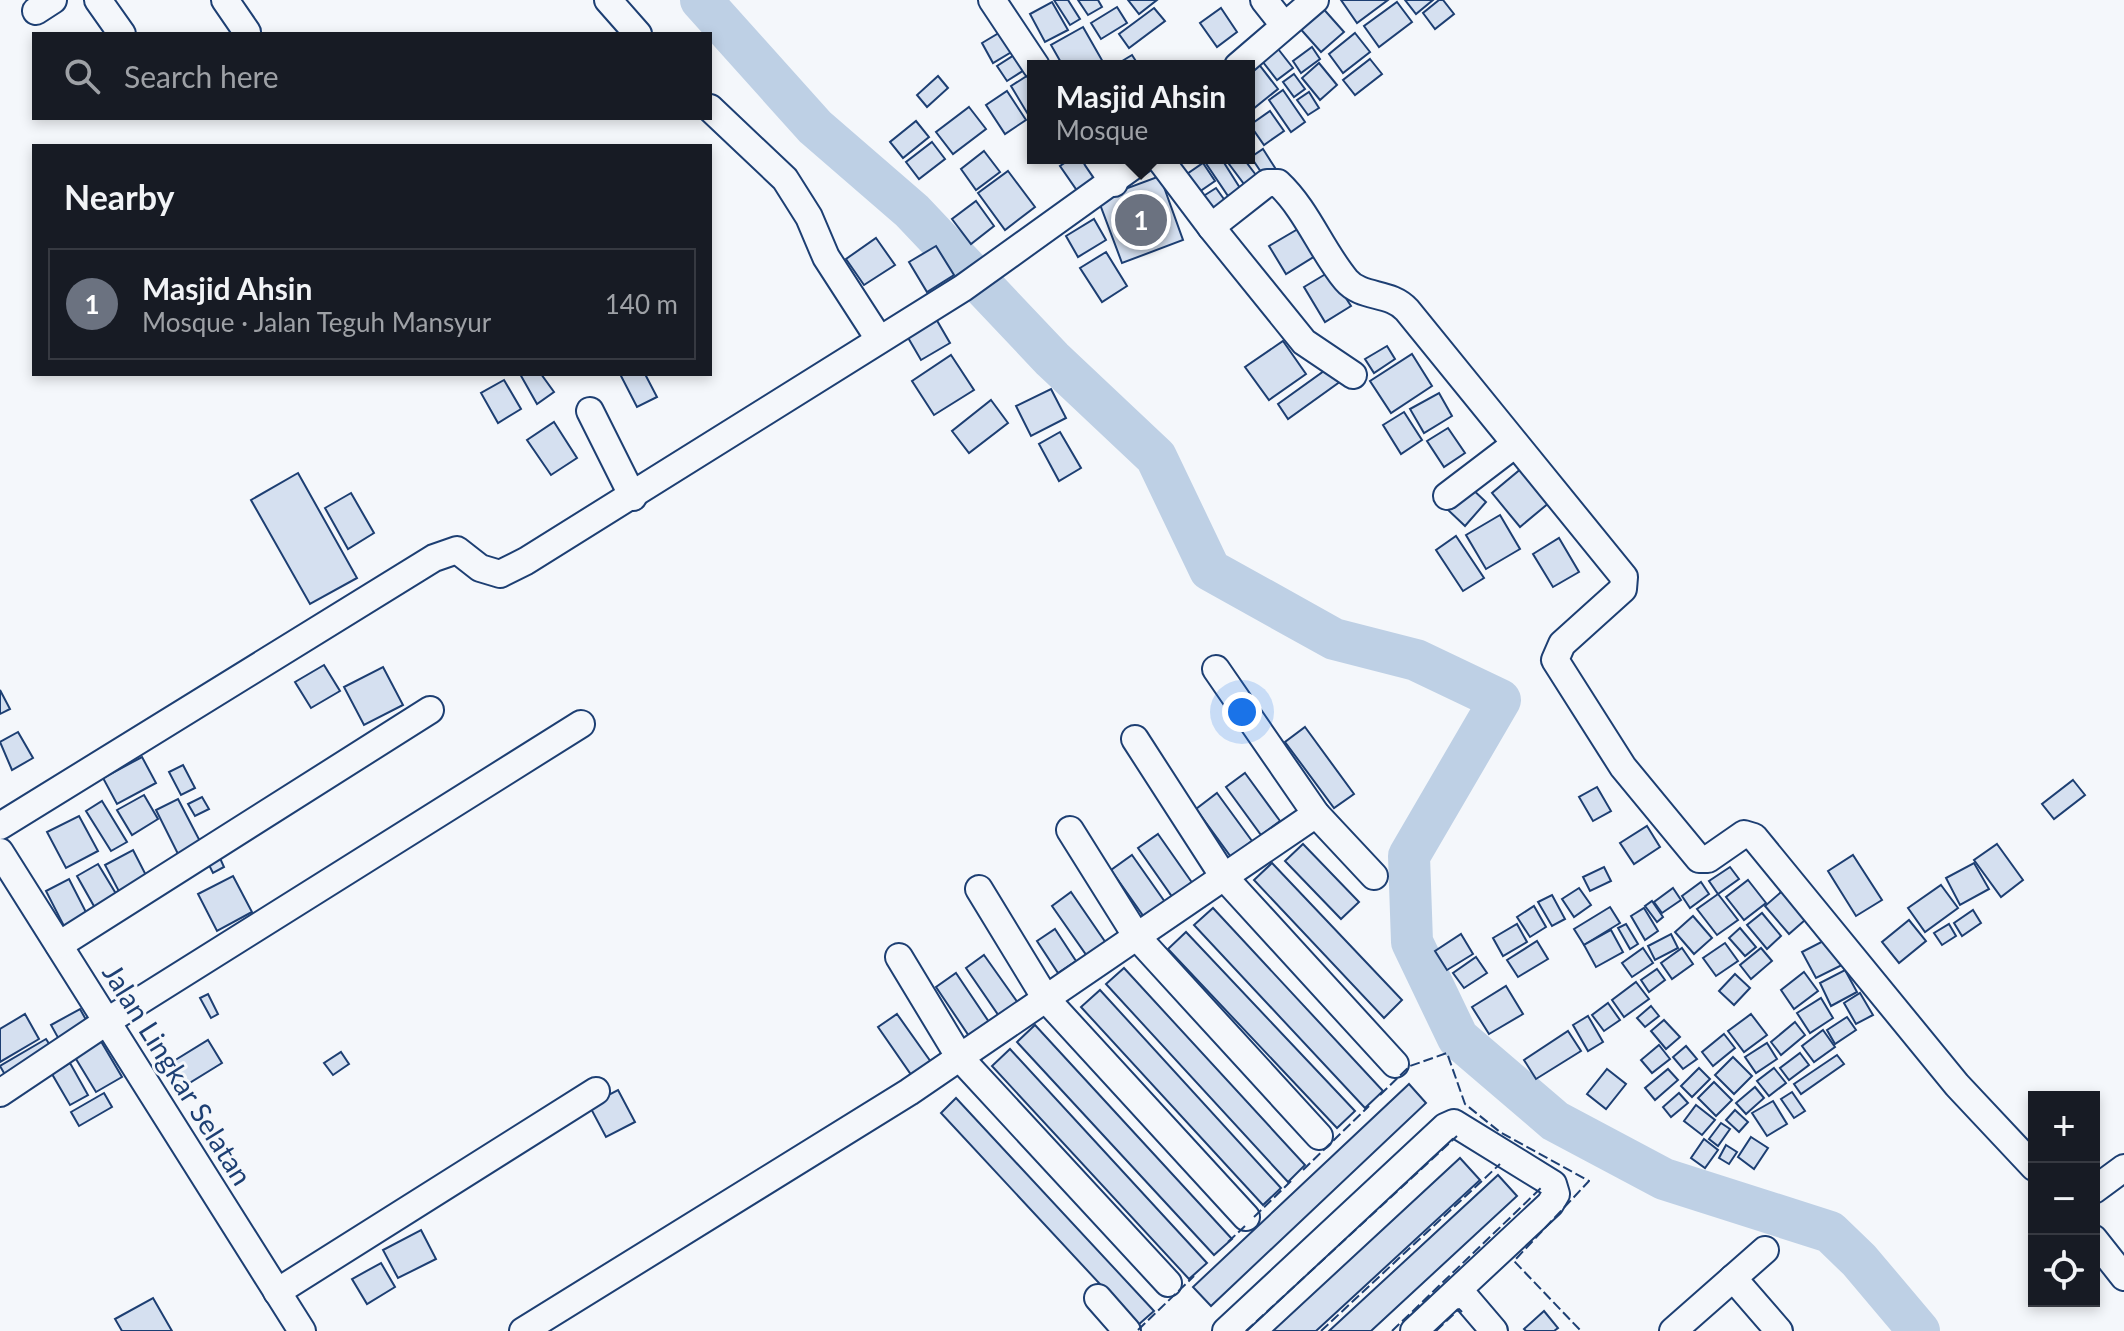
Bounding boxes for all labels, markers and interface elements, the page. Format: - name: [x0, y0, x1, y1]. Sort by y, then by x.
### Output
- search box: [32, 32, 712, 120]
- icon: search: [60, 54, 104, 98]
- text: Search here: [124, 58, 279, 94]
- popup: [1027, 60, 1255, 164]
- text: Masjid Ahsin: [1056, 78, 1226, 114]
- text: Mosque: [1056, 114, 1148, 146]
- text: Nearby: [64, 176, 175, 217]
- pin: 1: [1115, 190, 1167, 250]
- text: Masjid Ahsin: [142, 270, 312, 306]
- text: 1: [84, 288, 100, 320]
- text: 140 m: [605, 288, 678, 320]
- text: Mosque · Jalan Teguh Mansyur: [142, 306, 491, 338]
- your location: [1222, 692, 1262, 732]
- street label: Jalan Lingkar Selatan: [96, 957, 260, 1191]
- map controls: [2028, 1091, 2100, 1307]
- button: +: [2028, 1091, 2100, 1163]
- button: −: [2028, 1163, 2100, 1235]
- button: locate: [2028, 1235, 2100, 1307]

